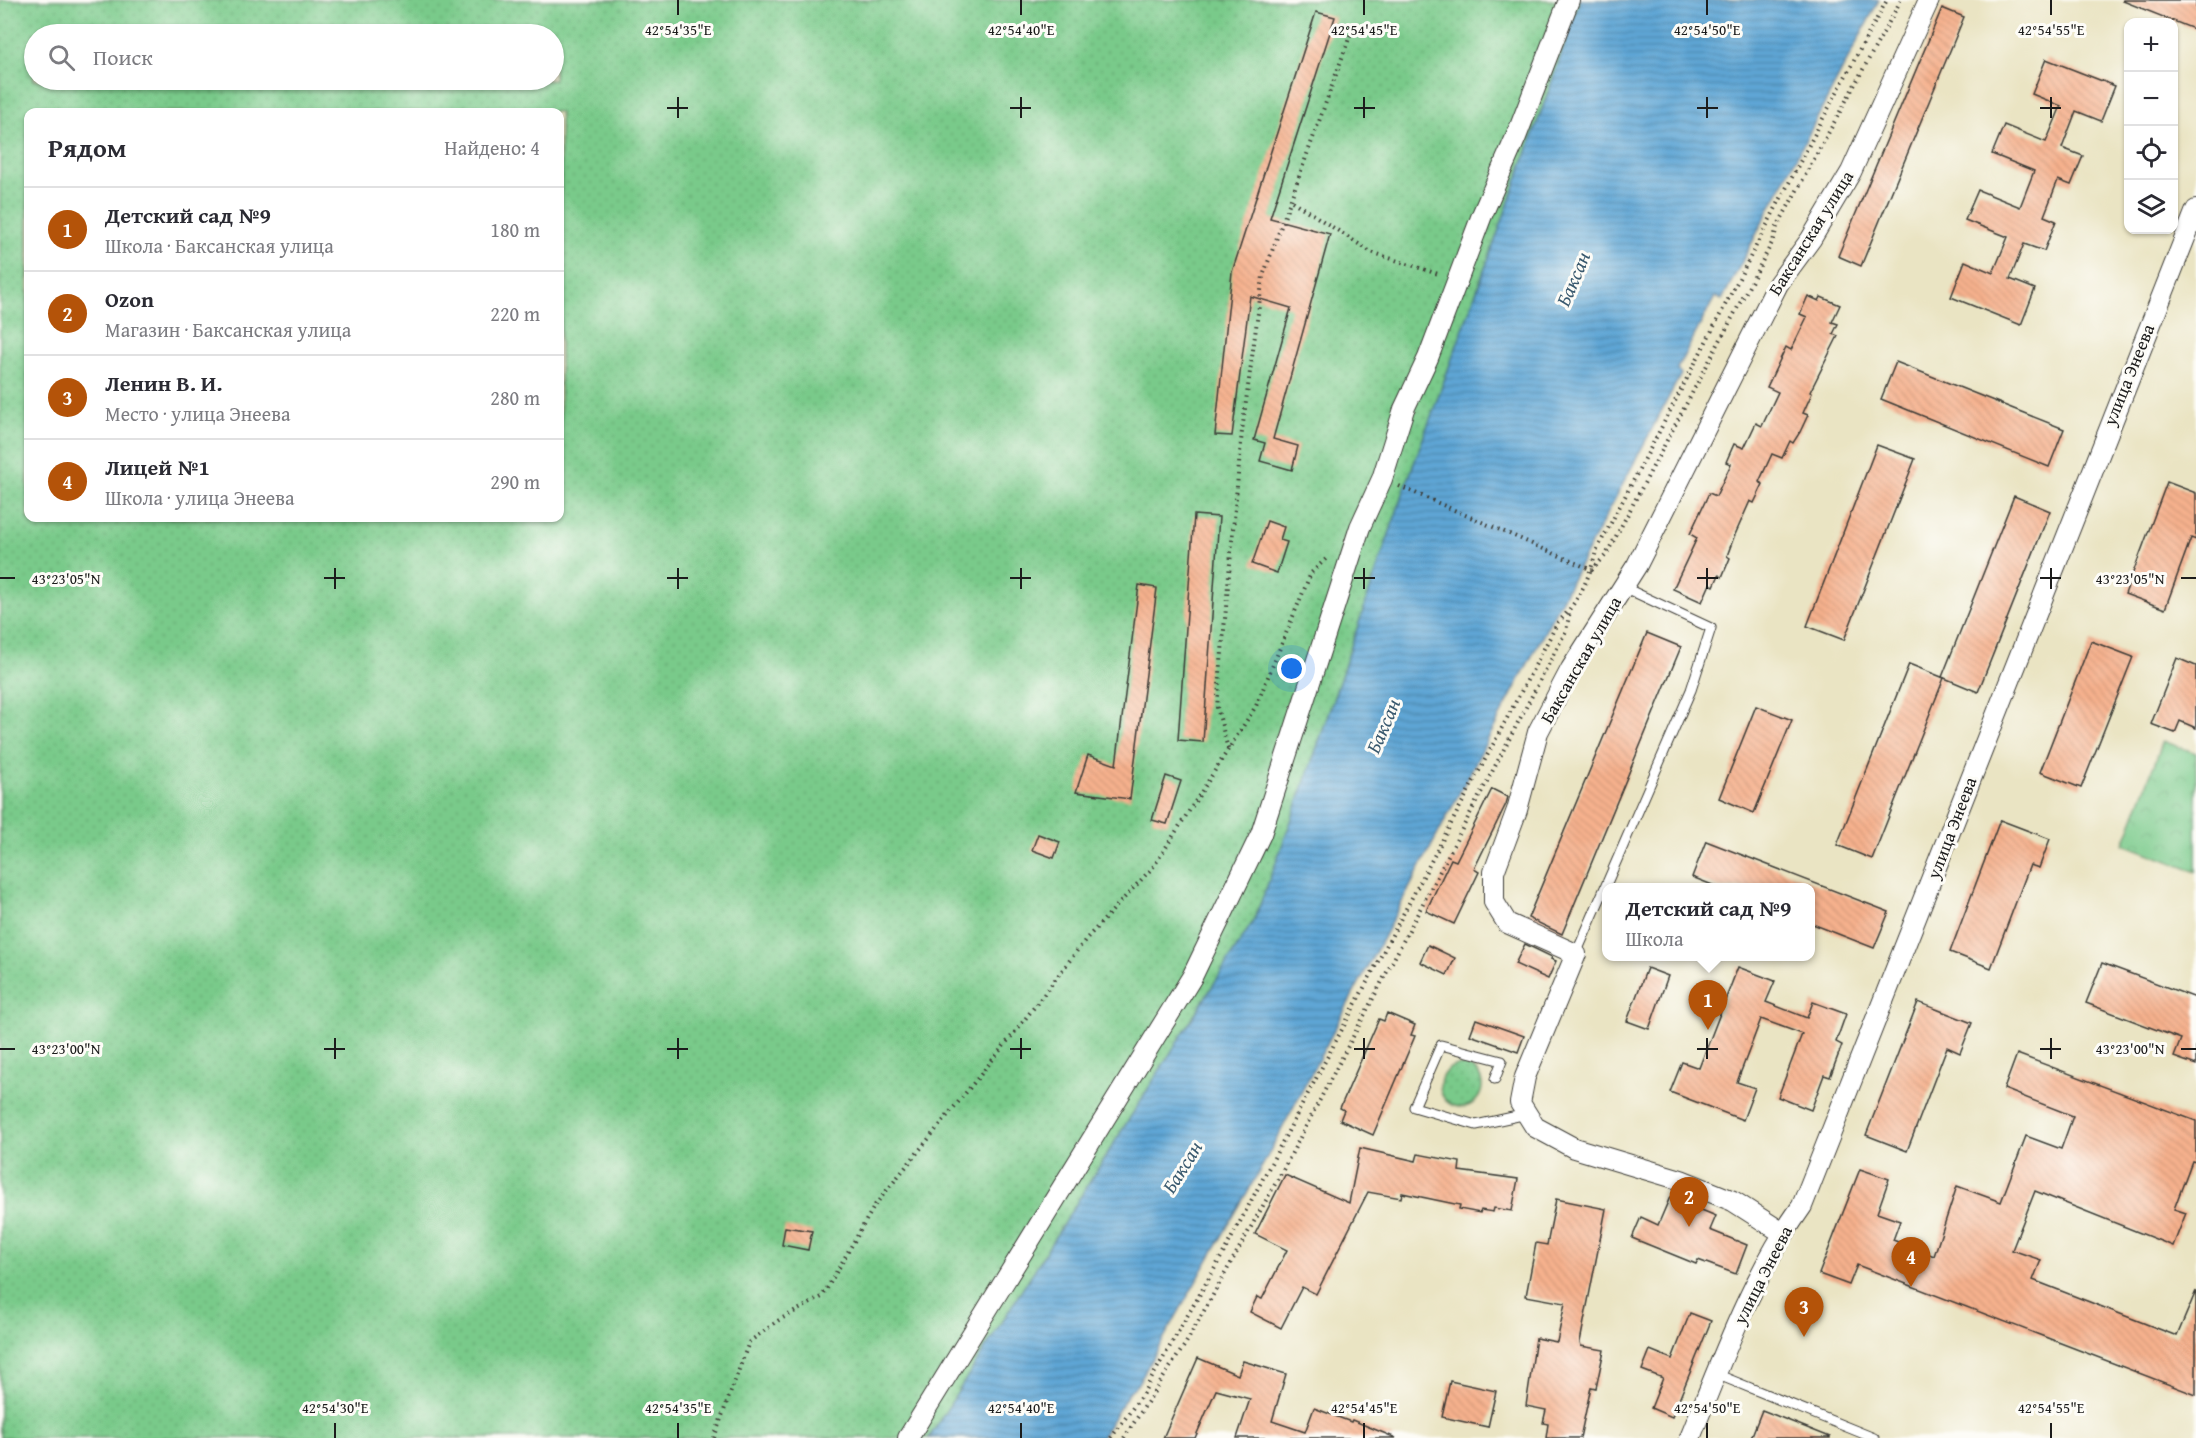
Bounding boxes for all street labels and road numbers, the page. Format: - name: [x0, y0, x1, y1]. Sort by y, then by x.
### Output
- street label: Баксанская улица: [1761, 165, 1860, 300]
- street label: улица Энеева: [2096, 320, 2161, 431]
- street label: Баксанская улица: [1533, 591, 1628, 728]
- street label: улица Энеева: [1919, 772, 1984, 884]
- street label: улица Энеева: [1726, 1220, 1799, 1330]

